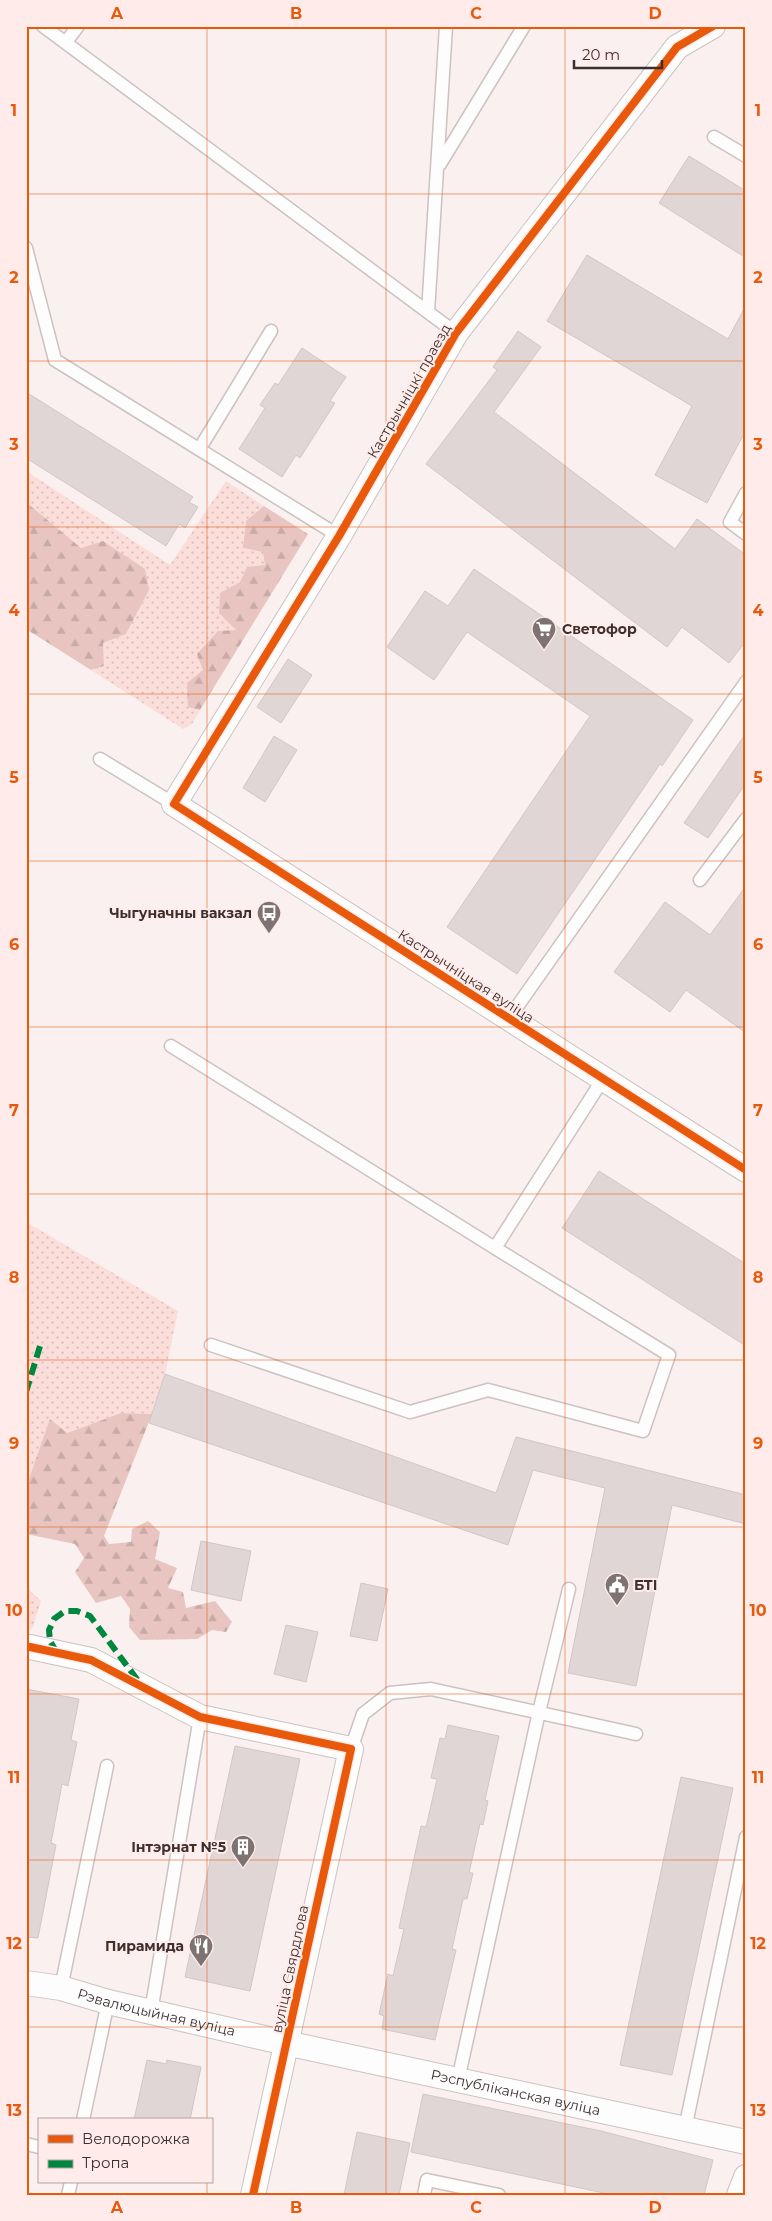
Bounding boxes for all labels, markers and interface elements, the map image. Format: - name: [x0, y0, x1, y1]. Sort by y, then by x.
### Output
- text: A: [110, 4, 124, 23]
- text: B: [290, 4, 302, 23]
- text: C: [470, 4, 482, 23]
- text: D: [648, 4, 662, 23]
- scale bar: [574, 38, 662, 70]
- text: 20 m: [582, 45, 620, 64]
- text: 1: [11, 101, 17, 120]
- text: 1: [755, 101, 761, 120]
- text: 2: [9, 268, 19, 287]
- text: 2: [753, 268, 763, 287]
- street label: Кастрычніцкі праезд: [363, 321, 455, 461]
- text: 3: [8, 435, 19, 454]
- text: 3: [752, 435, 763, 454]
- text: 4: [8, 601, 20, 620]
- text: 4: [752, 601, 764, 620]
- supermarket icon: Светофор: [531, 616, 557, 650]
- place label: Светофор: [562, 620, 637, 638]
- text: 5: [9, 768, 19, 787]
- text: 5: [753, 768, 763, 787]
- bus stop icon: Чыгуначны вакзал: [256, 900, 282, 934]
- place label: Чыгуначны вакзал: [109, 904, 252, 922]
- street label: Кастрычніцкая вуліца: [395, 925, 537, 1027]
- text: 6: [9, 935, 19, 954]
- text: 6: [753, 935, 763, 954]
- text: 7: [9, 1101, 19, 1120]
- text: 7: [753, 1101, 763, 1120]
- text: 8: [9, 1268, 19, 1287]
- text: 8: [753, 1268, 763, 1287]
- text: 9: [9, 1434, 19, 1453]
- text: 9: [753, 1434, 763, 1453]
- public building icon: БТІ: [604, 1572, 630, 1606]
- place label: БТІ: [634, 1576, 657, 1594]
- text: 10: [5, 1601, 23, 1620]
- text: 10: [749, 1601, 767, 1620]
- text: 11: [8, 1768, 20, 1787]
- text: 11: [752, 1768, 764, 1787]
- building icon: Інтэрнат №5: [230, 1834, 256, 1868]
- place label: Інтэрнат №5: [131, 1838, 226, 1856]
- street label: вуліца Свярдлова: [268, 1903, 312, 2035]
- restaurant icon: Пирамида: [188, 1933, 214, 1967]
- text: 12: [6, 1934, 22, 1953]
- text: 12: [750, 1934, 766, 1953]
- place label: Пирамида: [105, 1937, 184, 1955]
- street label: Рэвалюцыйная вуліца: [75, 1984, 237, 2040]
- street label: Рэспубліканская вуліца: [429, 2065, 602, 2119]
- text: 13: [6, 2101, 22, 2120]
- text: 13: [750, 2101, 766, 2120]
- legend: [38, 2118, 212, 2184]
- text: Велодорожка: [82, 2129, 190, 2148]
- text: Тропа: [82, 2153, 129, 2172]
- text: A: [110, 2198, 124, 2217]
- text: B: [290, 2198, 302, 2217]
- text: C: [470, 2198, 482, 2217]
- text: D: [648, 2198, 662, 2217]

